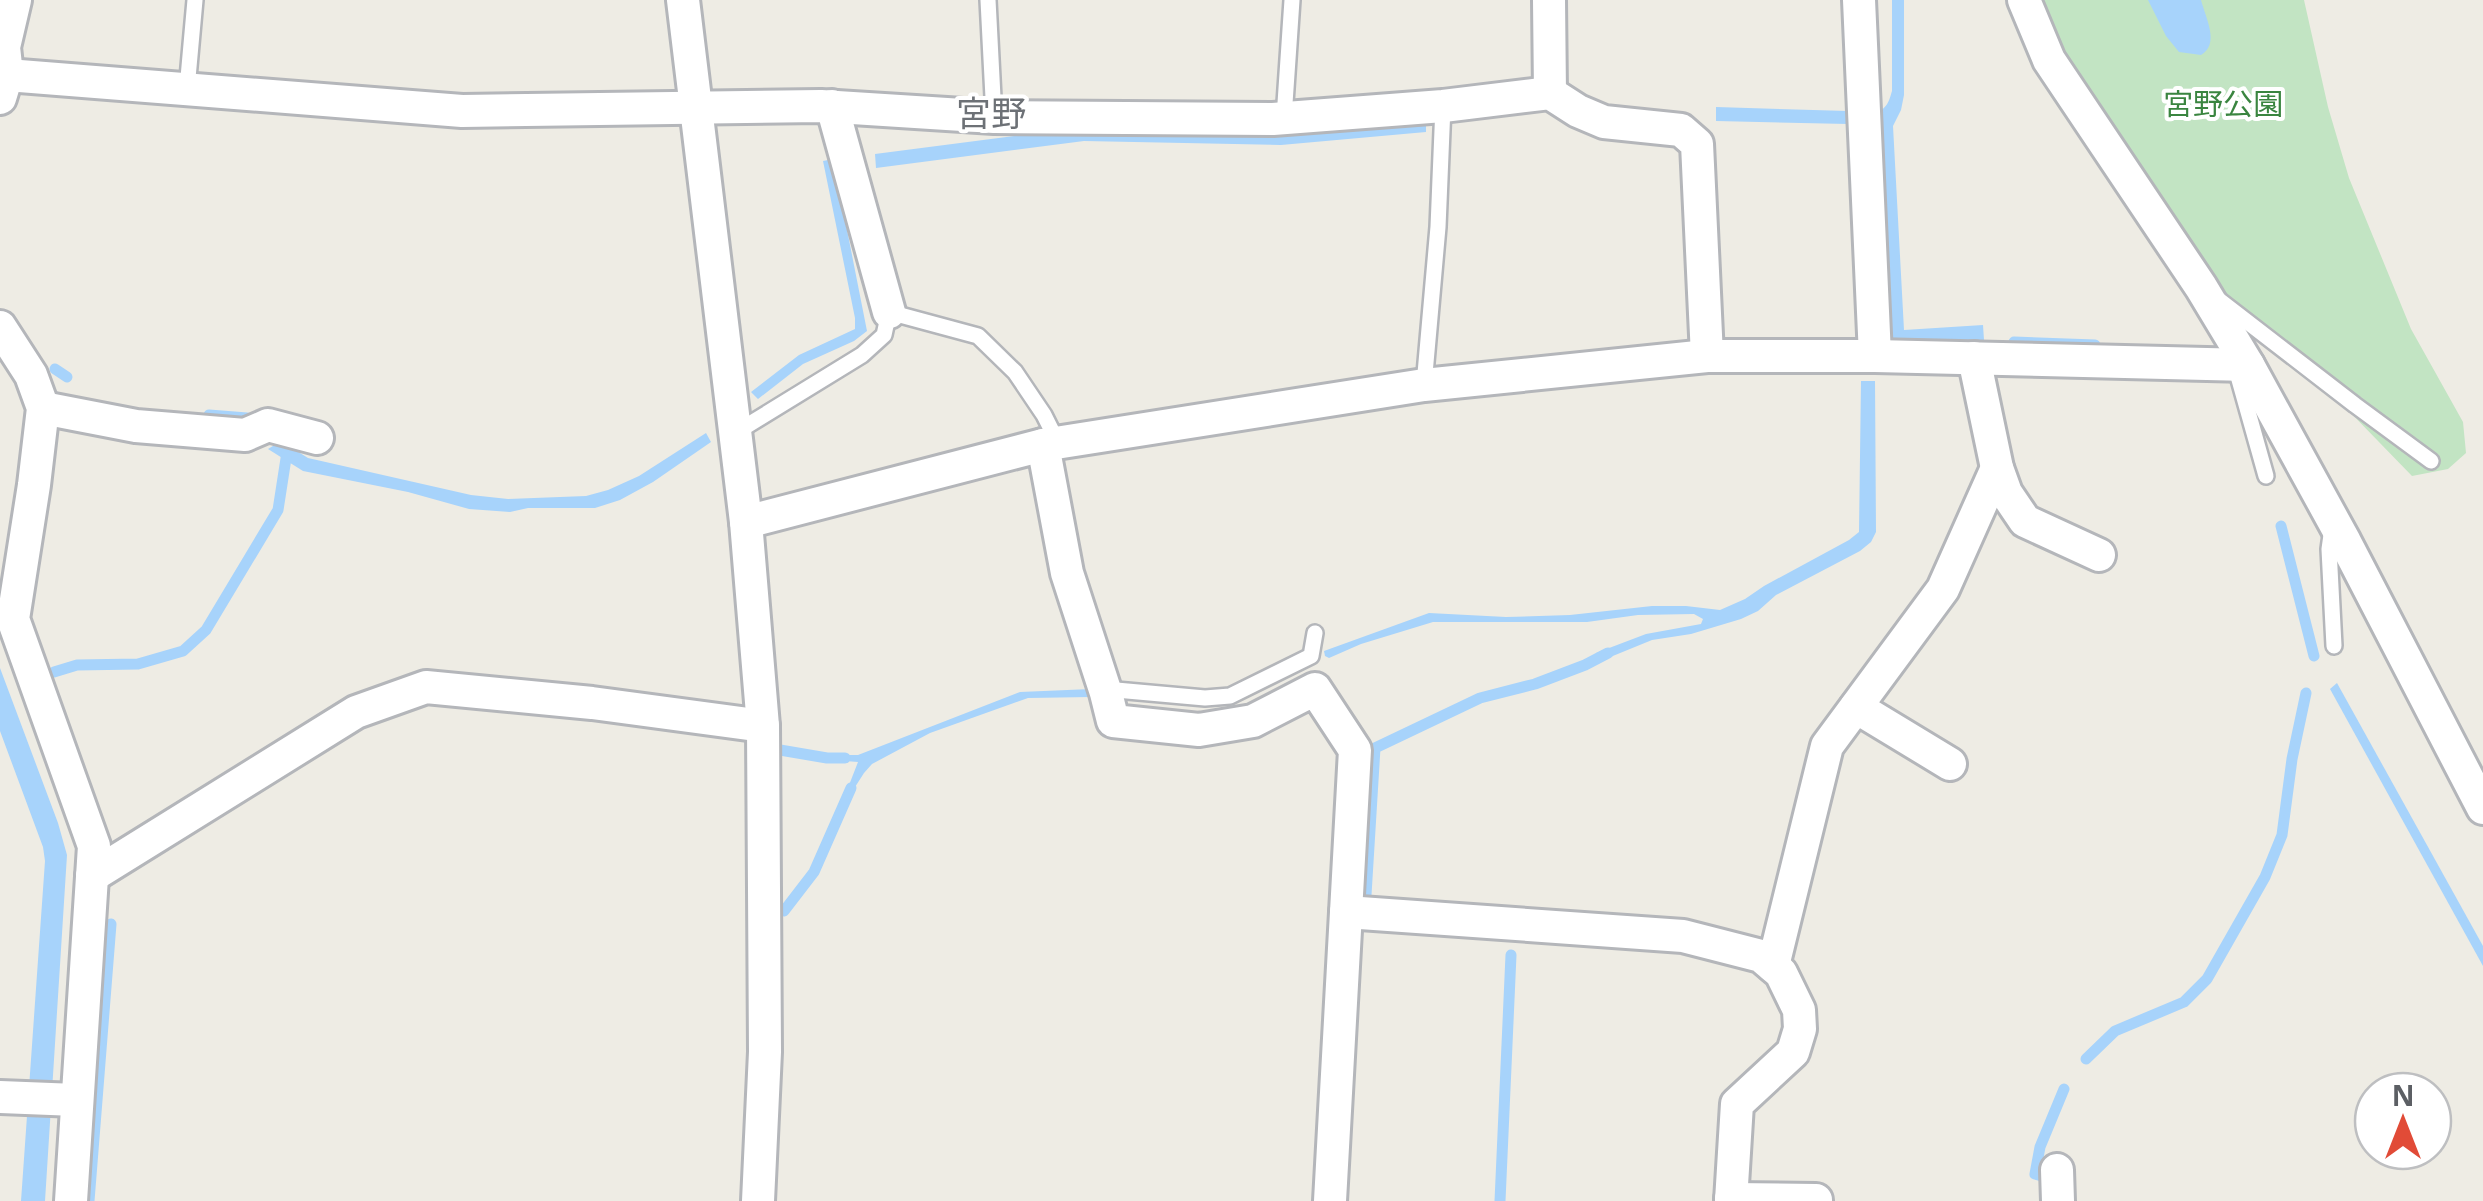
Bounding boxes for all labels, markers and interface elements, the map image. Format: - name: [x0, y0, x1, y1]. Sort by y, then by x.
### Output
- park label: 宮野公園: [2163, 83, 2283, 124]
- district label: 宮野: [956, 89, 1026, 136]
- north arrow: [2353, 1071, 2453, 1171]
- text: N: [2392, 1076, 2414, 1114]

